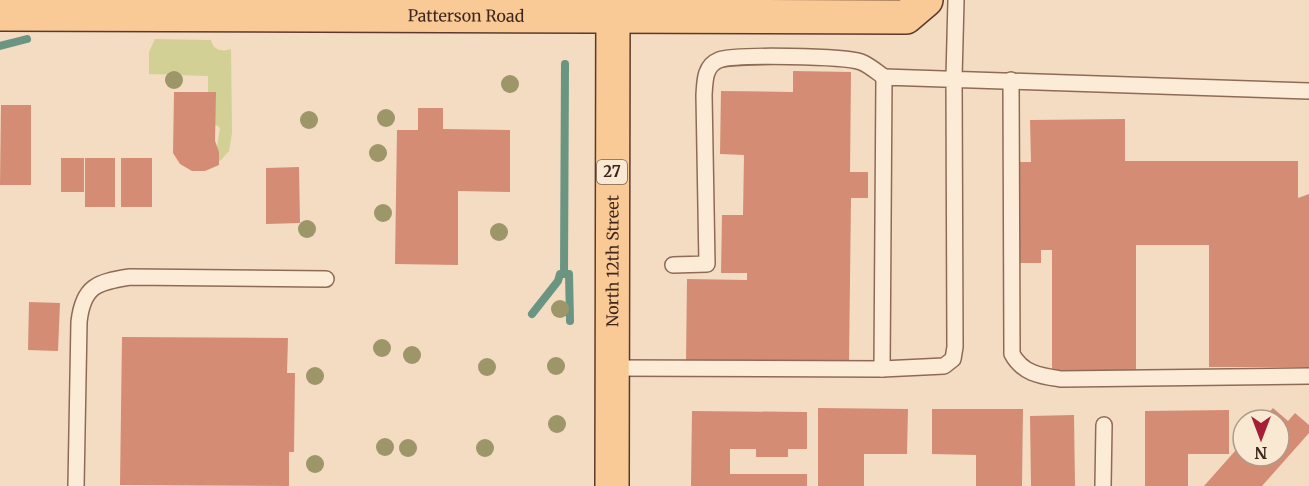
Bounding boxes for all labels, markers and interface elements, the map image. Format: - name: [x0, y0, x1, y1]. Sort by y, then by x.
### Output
- street label: Patterson Road: [408, 5, 525, 26]
- road number: 27: [597, 160, 627, 184]
- street label: North 12th Street: [602, 194, 623, 327]
- north arrow: [1231, 408, 1291, 468]
- text: N: [1254, 443, 1267, 463]

